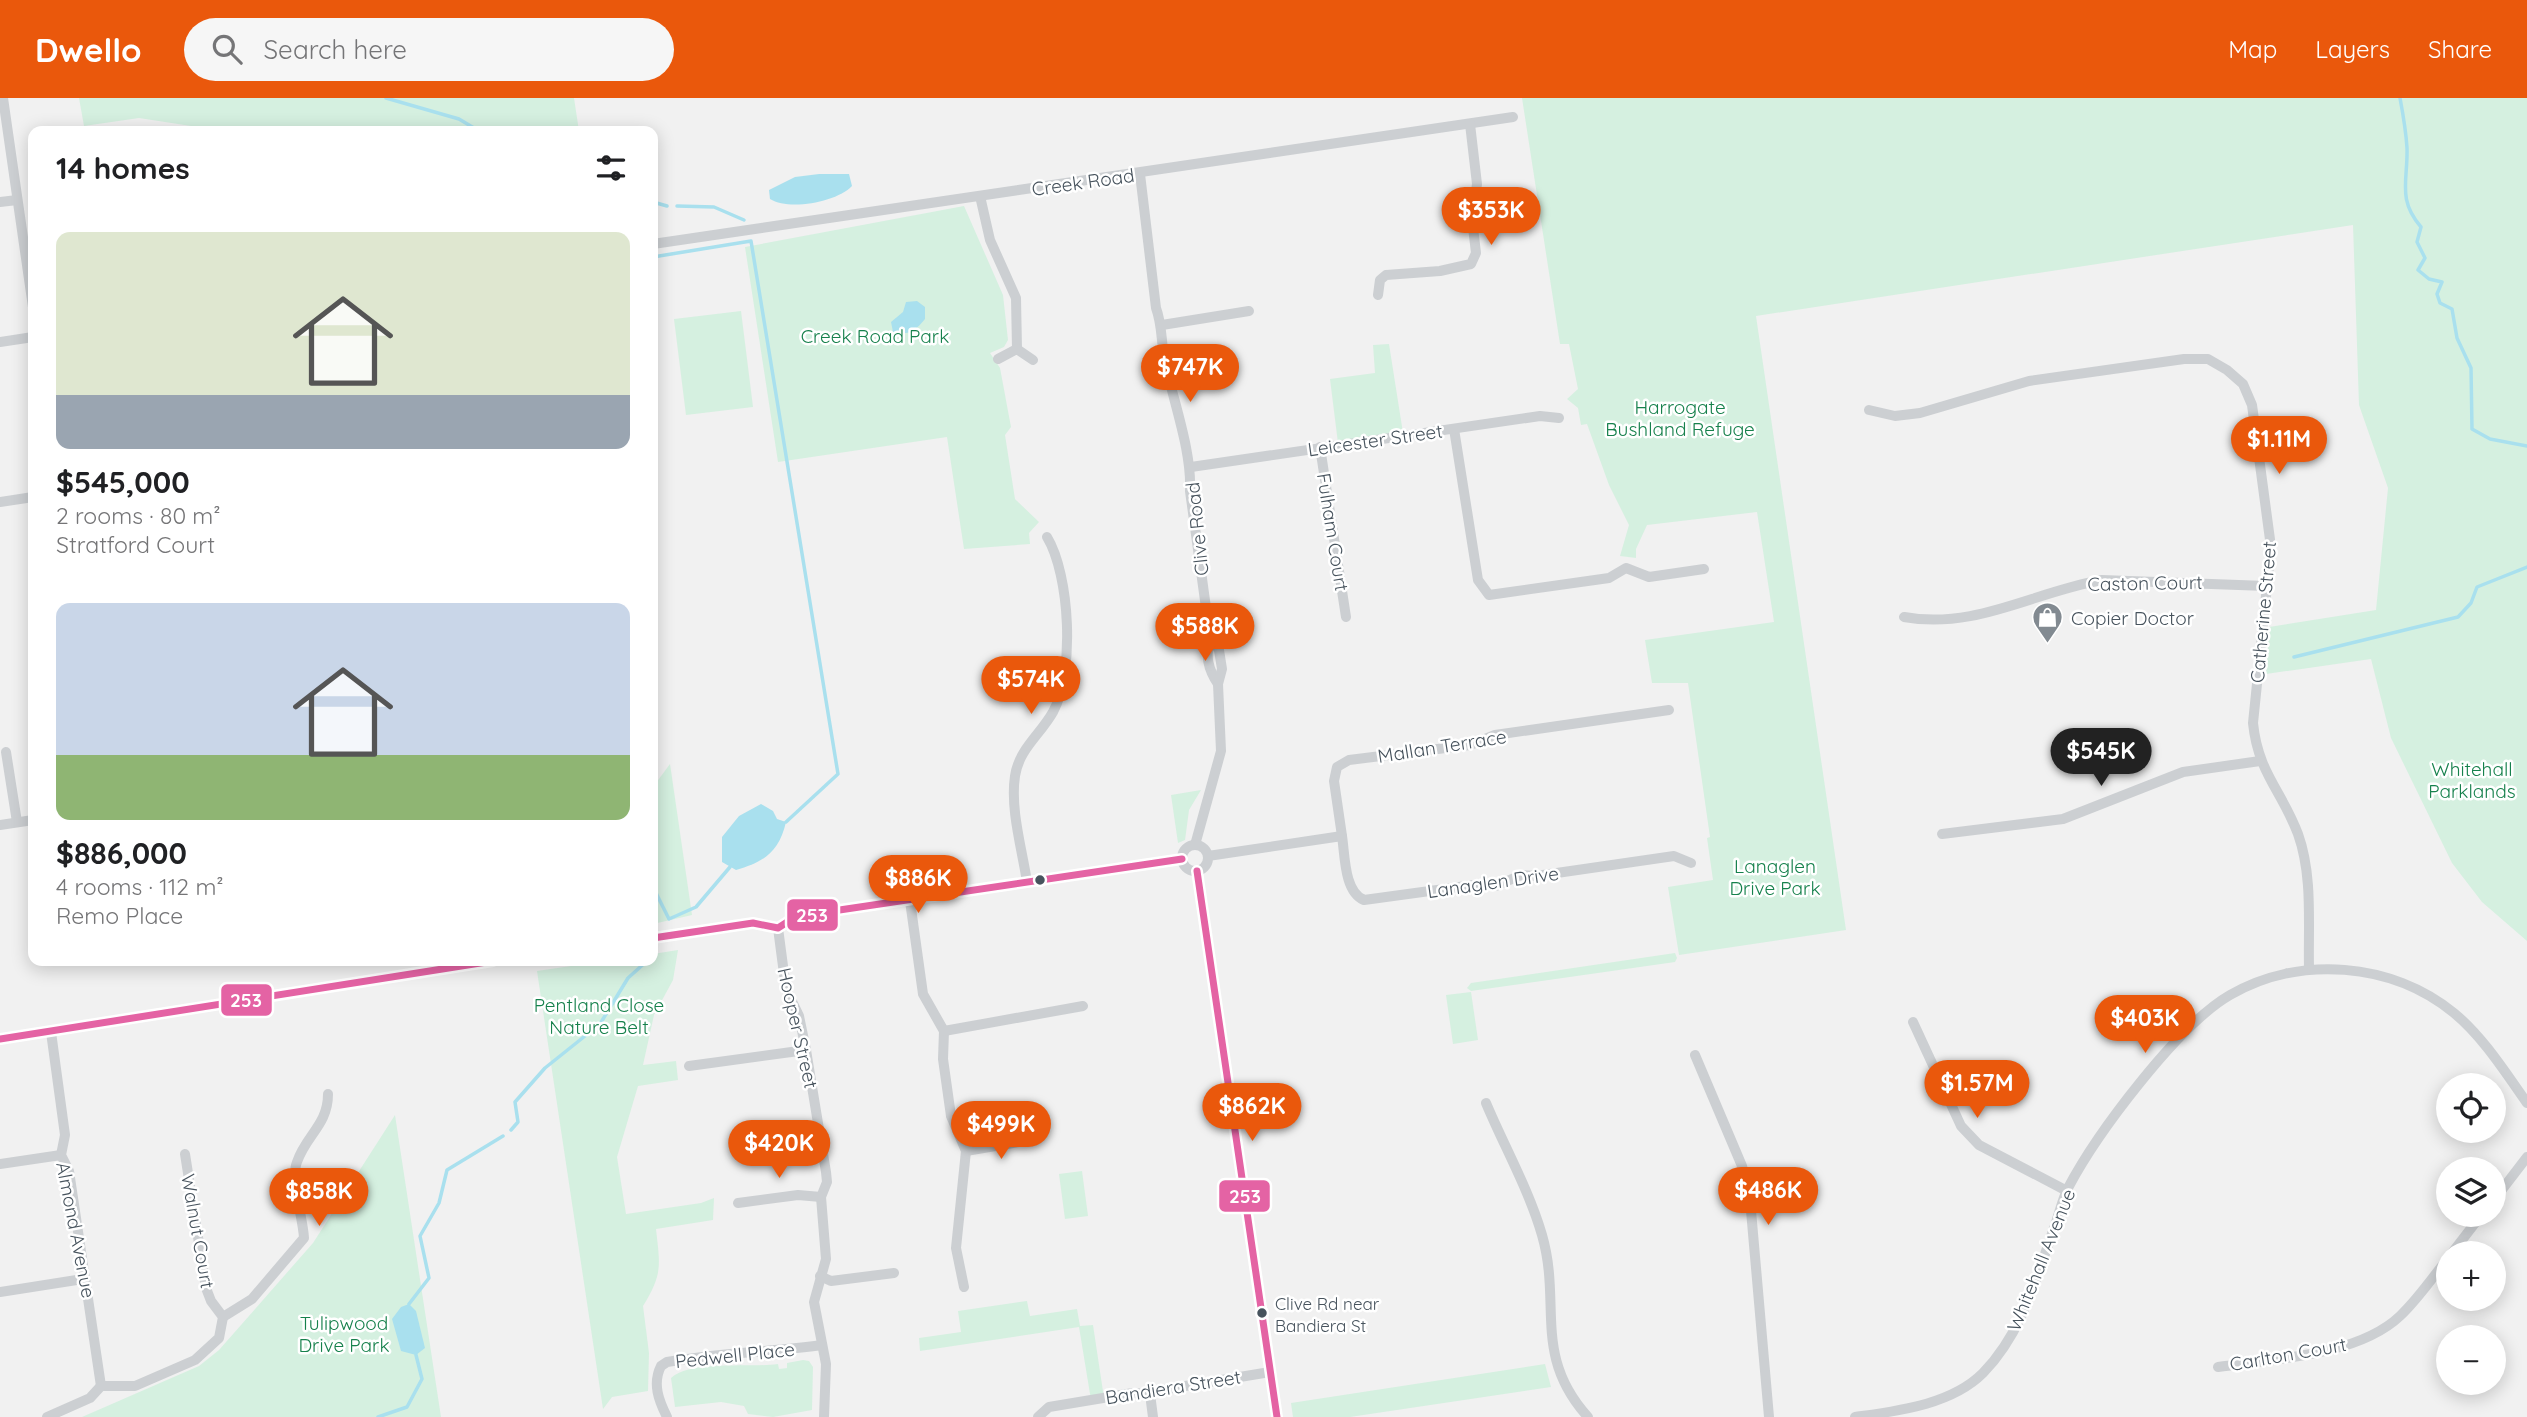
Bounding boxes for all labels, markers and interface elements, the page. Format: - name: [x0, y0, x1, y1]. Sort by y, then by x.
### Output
- search box: [184, 18, 674, 81]
- text: Dwello: [35, 29, 142, 70]
- icon: search: [208, 30, 246, 68]
- text: Search here: [264, 33, 407, 66]
- text: Map: [2228, 34, 2277, 64]
- text: Layers: [2315, 34, 2390, 64]
- text: Share: [2428, 34, 2492, 64]
- text: 14 homes: [56, 149, 190, 187]
- icon: filters: [592, 149, 630, 187]
- street label: Creek Road: [1030, 163, 1136, 201]
- pin: $353K: [1442, 188, 1540, 247]
- text: $353K: [1458, 195, 1524, 224]
- icon: home: [280, 278, 406, 404]
- park label: Creek Road Park: [801, 324, 949, 348]
- pin: $747K: [1141, 344, 1239, 404]
- text: $747K: [1157, 352, 1223, 381]
- park label: Harrogate Bushland Refuge: [1605, 395, 1755, 441]
- pin: $1.11M: [2222, 416, 2336, 476]
- street label: Leicester Street: [1306, 419, 1444, 461]
- text: $1.11M: [2247, 424, 2311, 453]
- text: $545,000: [56, 463, 190, 501]
- street label: Fulham Court: [1312, 471, 1354, 593]
- street label: Clive Road: [1180, 481, 1214, 577]
- text: 2 rooms · 80 m²: [56, 501, 221, 530]
- text: Stratford Court: [56, 530, 215, 559]
- street label: Catherine Street: [2245, 540, 2281, 684]
- street label: Caston Court: [2087, 570, 2203, 596]
- shop icon: Copier Doctor: [2031, 601, 2065, 645]
- pin: $588K: [1156, 603, 1254, 663]
- place label: Copier Doctor: [2071, 606, 2195, 630]
- text: $588K: [1171, 611, 1239, 640]
- icon: home: [280, 649, 406, 775]
- pin: $574K: [982, 656, 1080, 716]
- text: $574K: [997, 664, 1065, 693]
- street label: Mallan Terrace: [1376, 724, 1508, 768]
- pin: $545K: [2052, 728, 2150, 788]
- text: $545K: [2067, 736, 2135, 765]
- park label: Whitehall Parklands: [2428, 757, 2516, 803]
- text: $886,000: [56, 834, 187, 872]
- park label: Lanaglen Drive Park: [1729, 854, 1821, 900]
- pin: $886K: [869, 856, 967, 915]
- street label: Lanaglen Drive: [1426, 861, 1560, 903]
- text: $886K: [885, 863, 951, 892]
- text: 4 rooms · 112 m²: [56, 872, 224, 901]
- unlabelled marker: [1033, 873, 1047, 887]
- line badge: 253: [786, 898, 839, 932]
- text: Remo Place: [56, 901, 183, 930]
- text: 253: [796, 903, 828, 927]
- street label: Hooper Street: [772, 965, 824, 1091]
- line badge: 253: [220, 983, 273, 1017]
- text: 253: [230, 988, 262, 1012]
- park label: Pentland Close Nature Belt: [534, 993, 664, 1039]
- pin: $403K: [2096, 996, 2194, 1055]
- text: $403K: [2111, 1003, 2179, 1032]
- pin: $1.57M: [1920, 1060, 2034, 1120]
- text: $1.57M: [1940, 1068, 2014, 1097]
- map controls: [2436, 1073, 2506, 1395]
- button: locate: [2436, 1073, 2506, 1143]
- pin: $862K: [1203, 1084, 1301, 1143]
- text: $862K: [1218, 1091, 1286, 1120]
- pin: $499K: [952, 1102, 1050, 1161]
- text: $499K: [967, 1109, 1035, 1138]
- pin: $420K: [730, 1121, 828, 1180]
- text: $420K: [744, 1128, 814, 1157]
- button: layers: [2436, 1157, 2506, 1227]
- street label: Almond Avenue: [51, 1160, 101, 1300]
- pin: $858K: [270, 1168, 368, 1228]
- pin: $486K: [1719, 1168, 1817, 1227]
- street label: Walnut Court: [176, 1172, 220, 1290]
- text: $486K: [1734, 1175, 1802, 1204]
- text: $858K: [285, 1176, 353, 1205]
- line badge: 253: [1218, 1179, 1271, 1213]
- text: 253: [1229, 1184, 1261, 1208]
- street label: Whitehall Avenue: [2001, 1185, 2081, 1335]
- button: +: [2436, 1241, 2506, 1311]
- place label: Clive Rd near Bandiera St: [1275, 1293, 1380, 1336]
- marker: Clive Rd near Bandiera St: [1255, 1306, 1269, 1320]
- park label: Tulipwood Drive Park: [298, 1311, 390, 1357]
- button: −: [2436, 1325, 2506, 1395]
- street label: Carlton Court: [2228, 1332, 2348, 1376]
- street label: Pedwell Place: [674, 1337, 796, 1373]
- street label: Bandiera Street: [1104, 1364, 1242, 1410]

